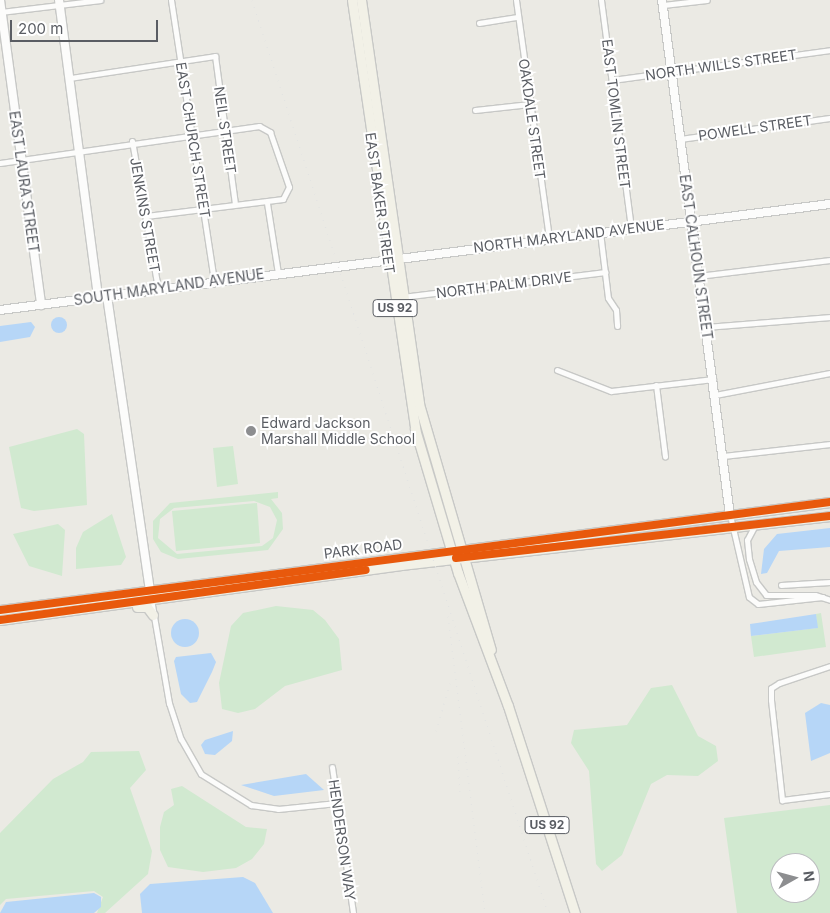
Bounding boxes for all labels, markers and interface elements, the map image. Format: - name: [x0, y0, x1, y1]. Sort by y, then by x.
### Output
- scale bar: [12, 10, 160, 42]
- text: 200 m: [18, 19, 63, 38]
- street label: EAST TOMLIN STREET: [598, 38, 634, 190]
- street label: NORTH WILLS STREET: [644, 46, 798, 84]
- street label: OAKDALE STREET: [515, 58, 549, 180]
- street label: EAST CHURCH STREET: [172, 61, 214, 219]
- street label: NEIL STREET: [211, 86, 239, 174]
- street label: EAST LAURA STREET: [6, 110, 42, 254]
- street label: POWELL STREET: [697, 112, 813, 144]
- street label: EAST BAKER STREET: [362, 131, 398, 275]
- street label: JENKINS STREET: [127, 156, 163, 274]
- street label: EAST CALHOUN STREET: [676, 173, 716, 341]
- street label: NORTH MARYLAND AVENUE: [472, 216, 666, 256]
- street label: SOUTH MARYLAND AVENUE: [73, 265, 265, 309]
- street label: NORTH PALM DRIVE: [435, 268, 573, 302]
- road number: US 92: [372, 298, 418, 318]
- place label: Edward Jackson Marshall Middle School: [261, 415, 415, 448]
- marker: Edward Jackson Marshall Middle School: [245, 425, 257, 437]
- street label: PARK ROAD: [323, 536, 403, 562]
- street label: HENDERSON WAY: [325, 778, 359, 902]
- road number: US 92: [524, 816, 570, 834]
- north arrow: [770, 853, 820, 903]
- text: N: [800, 870, 818, 883]

